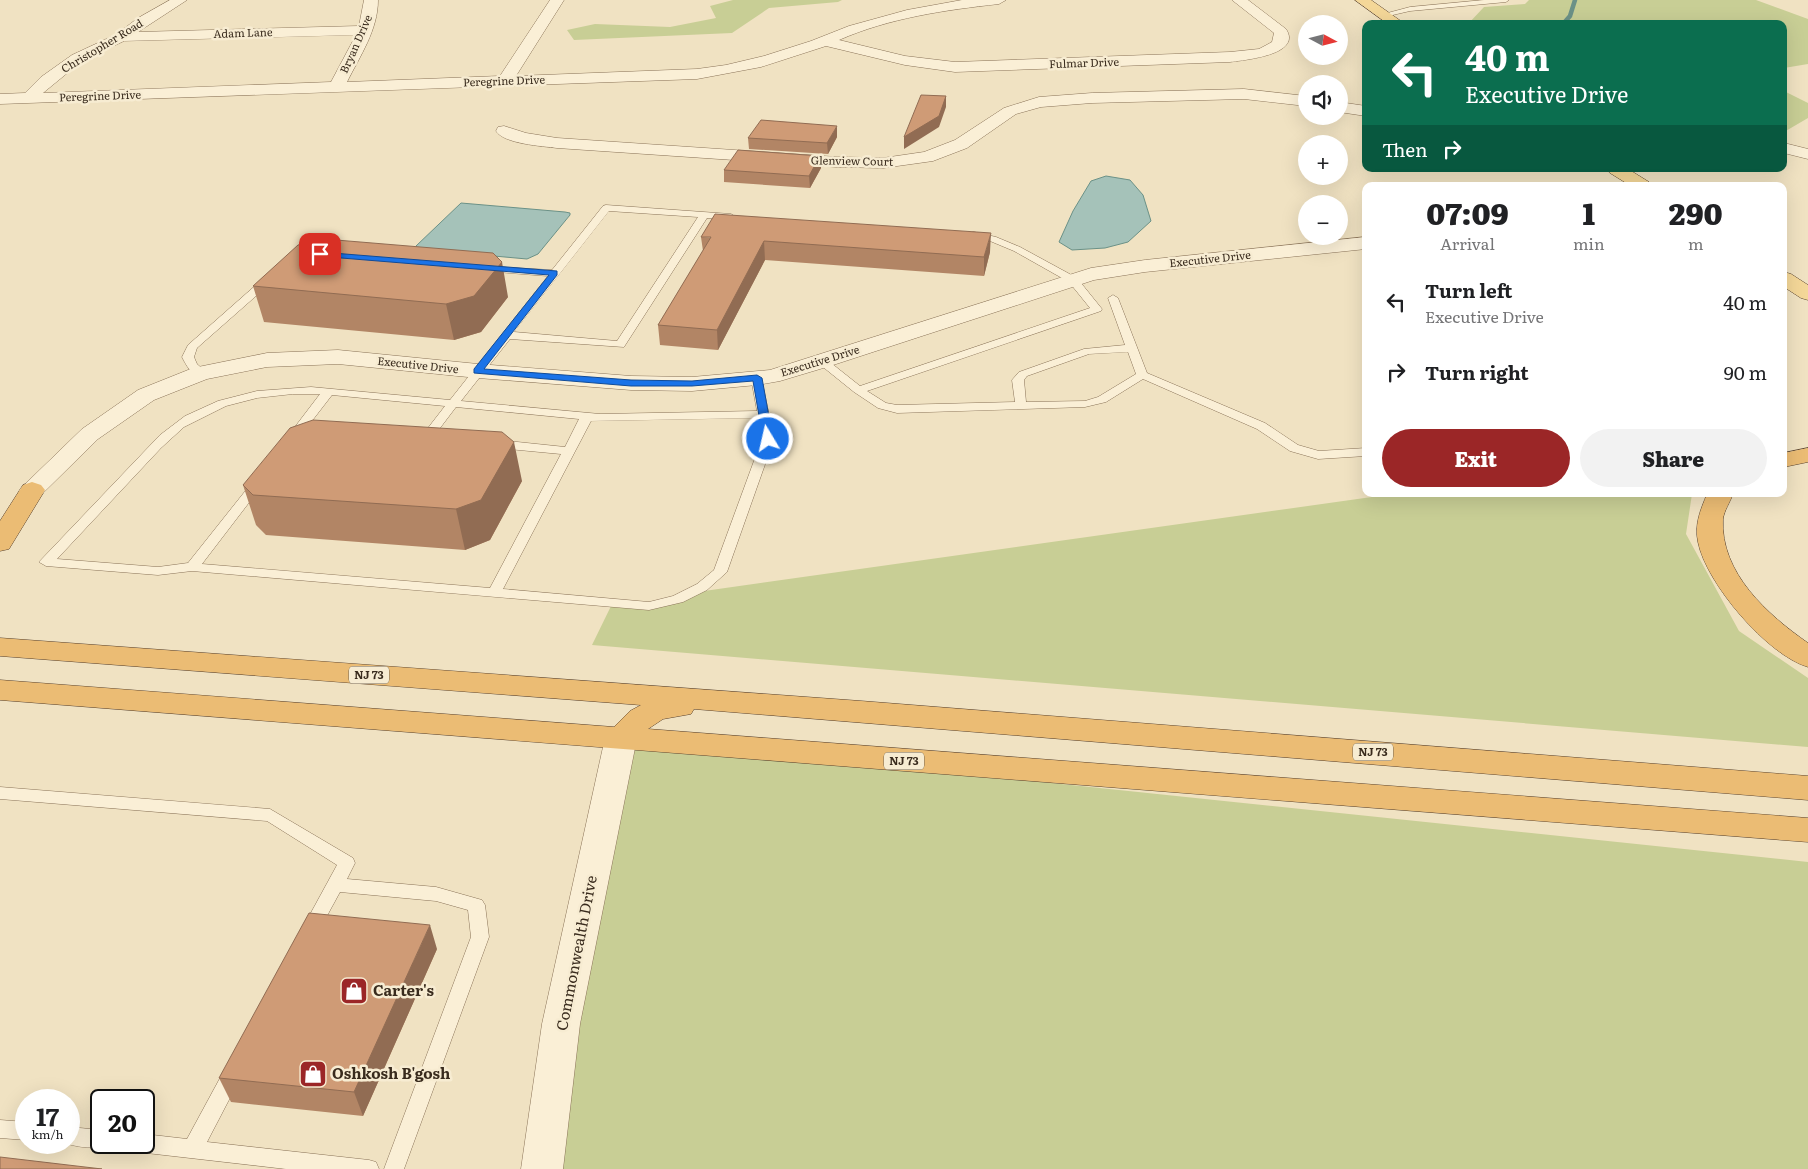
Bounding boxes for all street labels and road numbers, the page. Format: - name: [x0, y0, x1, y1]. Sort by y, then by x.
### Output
- street label: Bryan Drive: [335, 11, 375, 76]
- street label: Christopher Road: [58, 14, 146, 76]
- street label: Adam Lane: [213, 23, 273, 41]
- street label: Fulmar Drive: [1049, 53, 1119, 71]
- street label: Peregrine Drive: [463, 71, 546, 89]
- street label: Peregrine Drive: [59, 86, 142, 104]
- street label: Glenview Court: [811, 151, 894, 169]
- street label: Executive Drive: [1168, 246, 1252, 270]
- street label: Executive Drive: [778, 340, 861, 380]
- street label: Executive Drive: [377, 352, 460, 376]
- road number: NJ 73: [349, 666, 389, 684]
- road number: NJ 73: [1353, 744, 1393, 760]
- road number: NJ 73: [884, 752, 924, 769]
- street label: Commonwealth Drive: [549, 873, 602, 1032]

